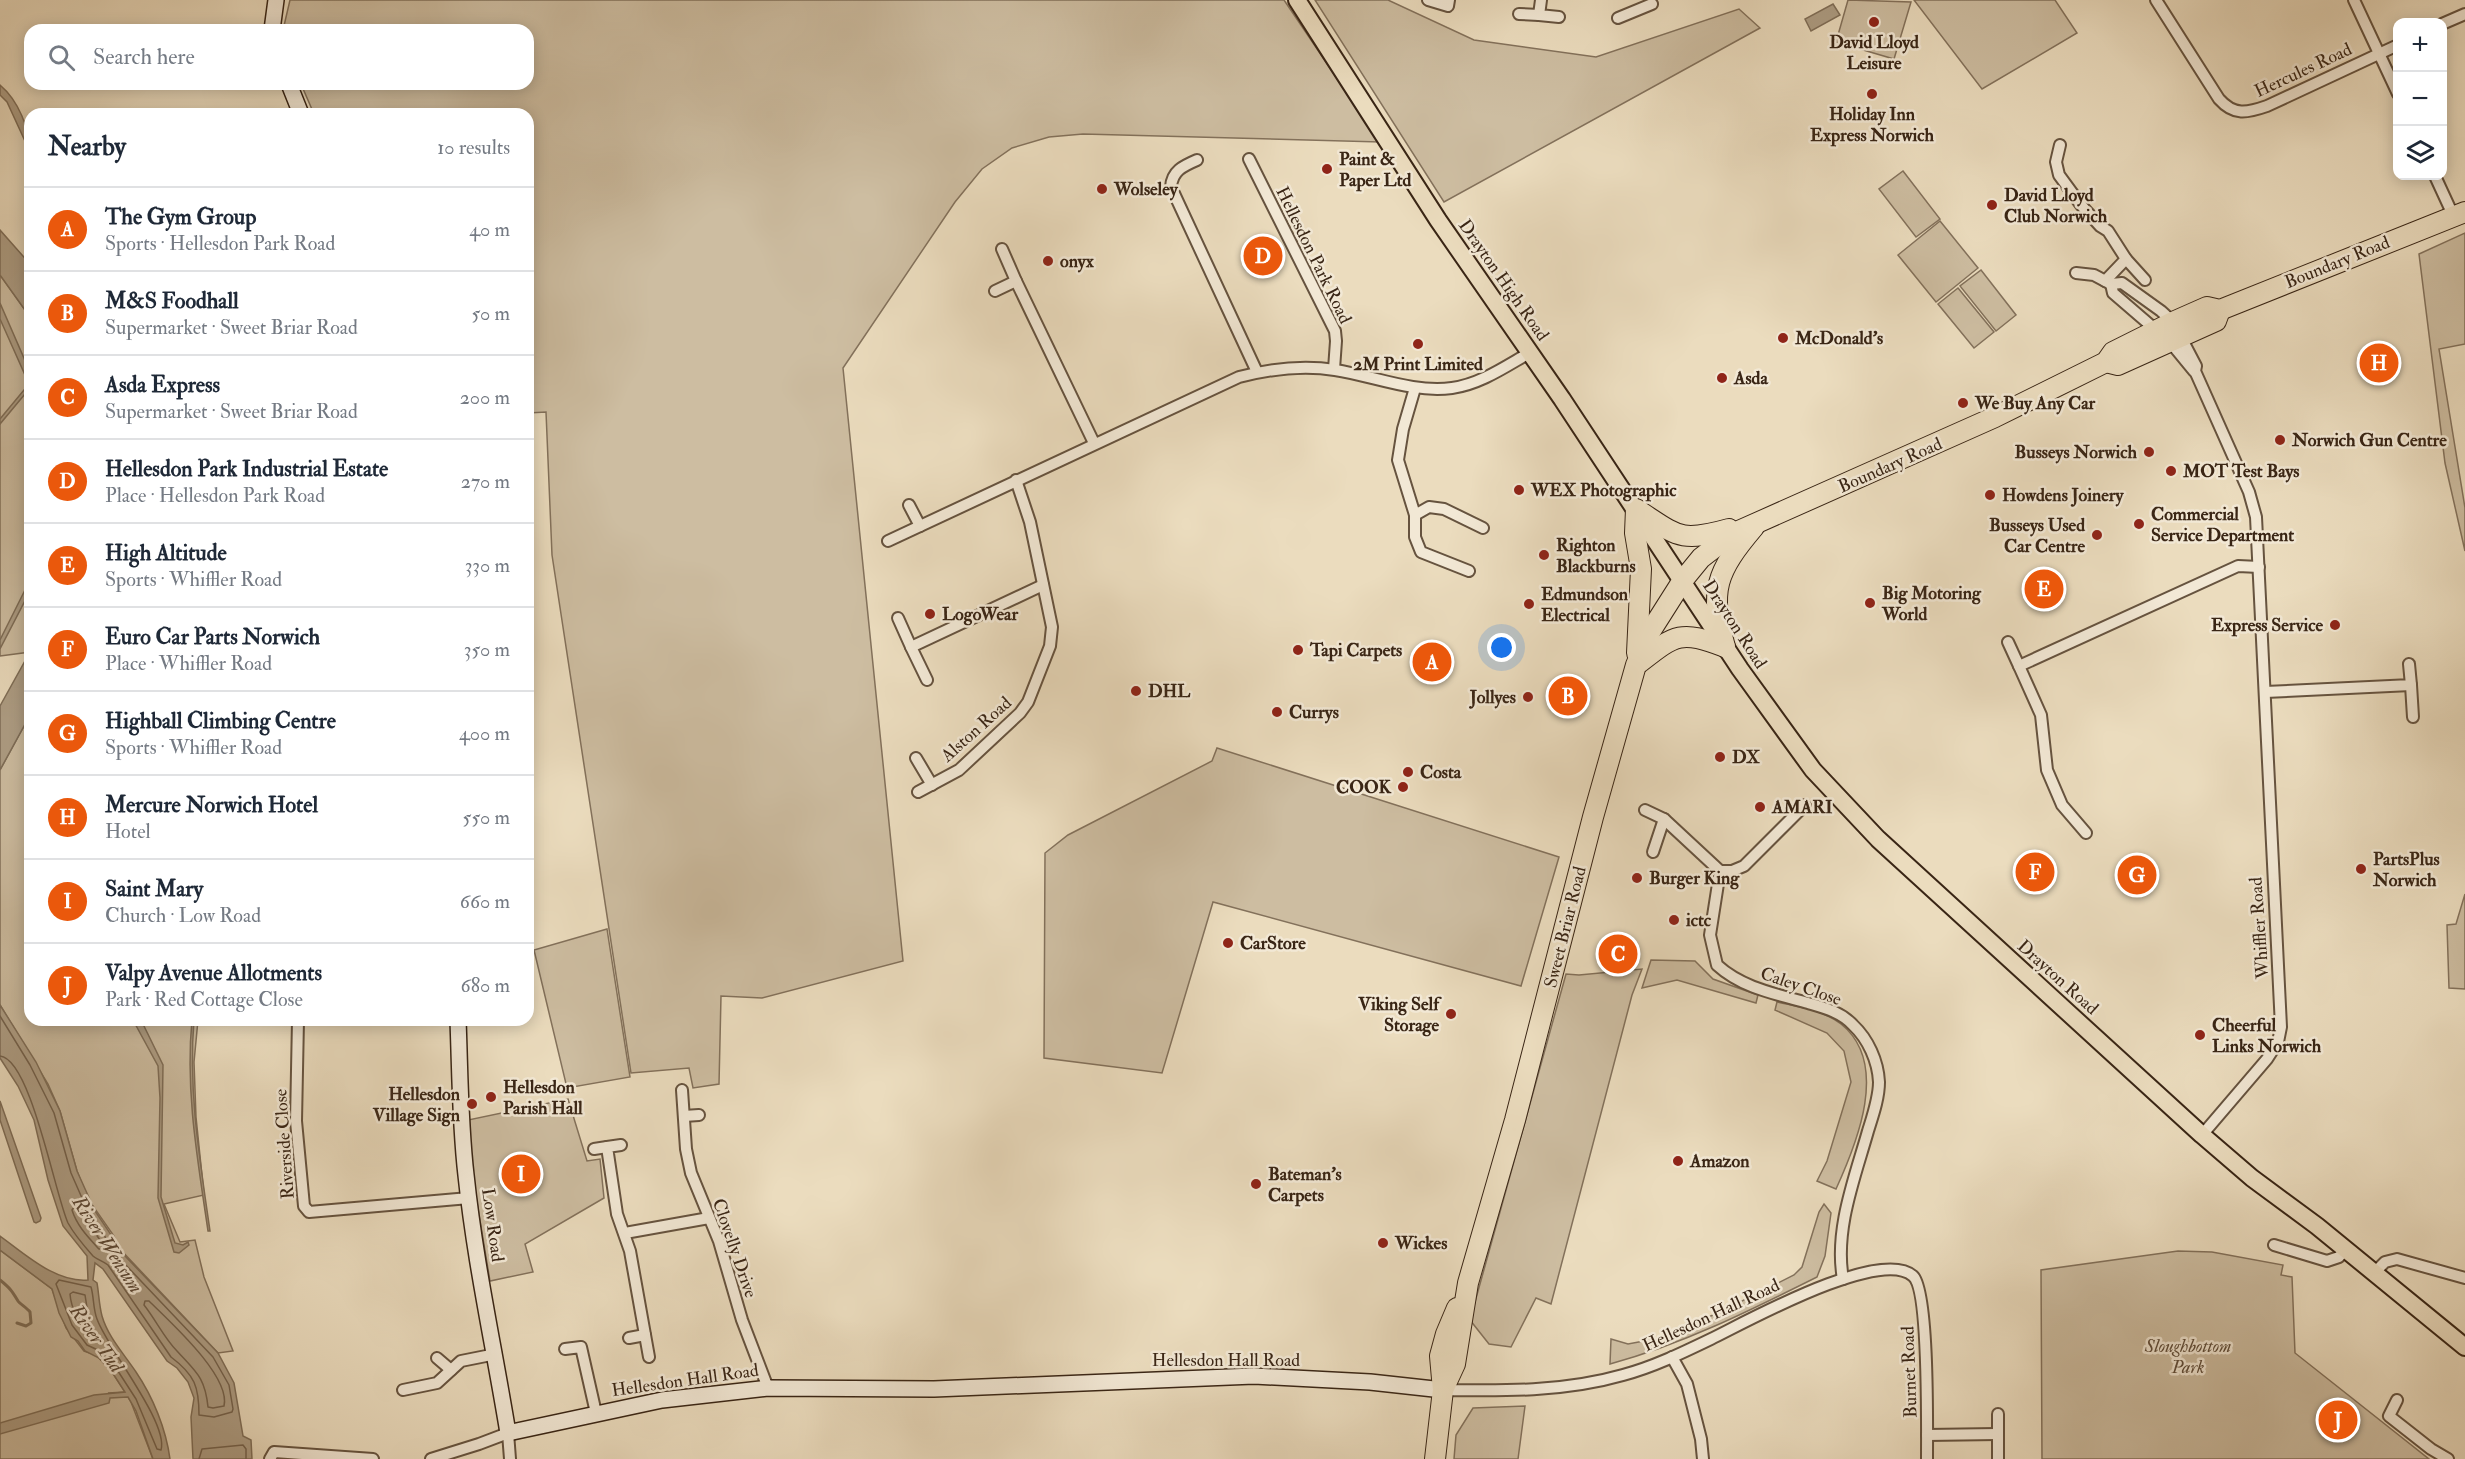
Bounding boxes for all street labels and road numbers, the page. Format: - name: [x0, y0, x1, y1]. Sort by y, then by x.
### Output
- street label: Hercules Road: [2251, 38, 2356, 103]
- street label: Hellesdon Park Road: [1270, 183, 1357, 328]
- street label: Drayton High Road: [1453, 215, 1554, 346]
- street label: Boundary Road: [2281, 231, 2393, 294]
- street label: Boundary Road: [1835, 432, 1946, 499]
- street label: Drayton Road: [1697, 575, 1772, 673]
- street label: Alston Road: [935, 692, 1017, 768]
- street label: Sweet Briar Road: [1539, 864, 1592, 990]
- street label: Whiffler Road: [2244, 876, 2275, 981]
- street label: Drayton Road: [2012, 935, 2103, 1020]
- street label: Caley Close: [1757, 962, 1845, 1011]
- street label: Riverside Close: [269, 1088, 300, 1200]
- street label: Low Road: [476, 1187, 509, 1264]
- street label: Clovelly Drive: [707, 1196, 762, 1301]
- street label: Hellesdon Hall Road: [1639, 1274, 1783, 1357]
- street label: Burnet Road: [1896, 1326, 1923, 1418]
- street label: Hellesdon Hall Road: [1152, 1349, 1300, 1372]
- street label: Hellesdon Hall Road: [610, 1359, 760, 1402]

